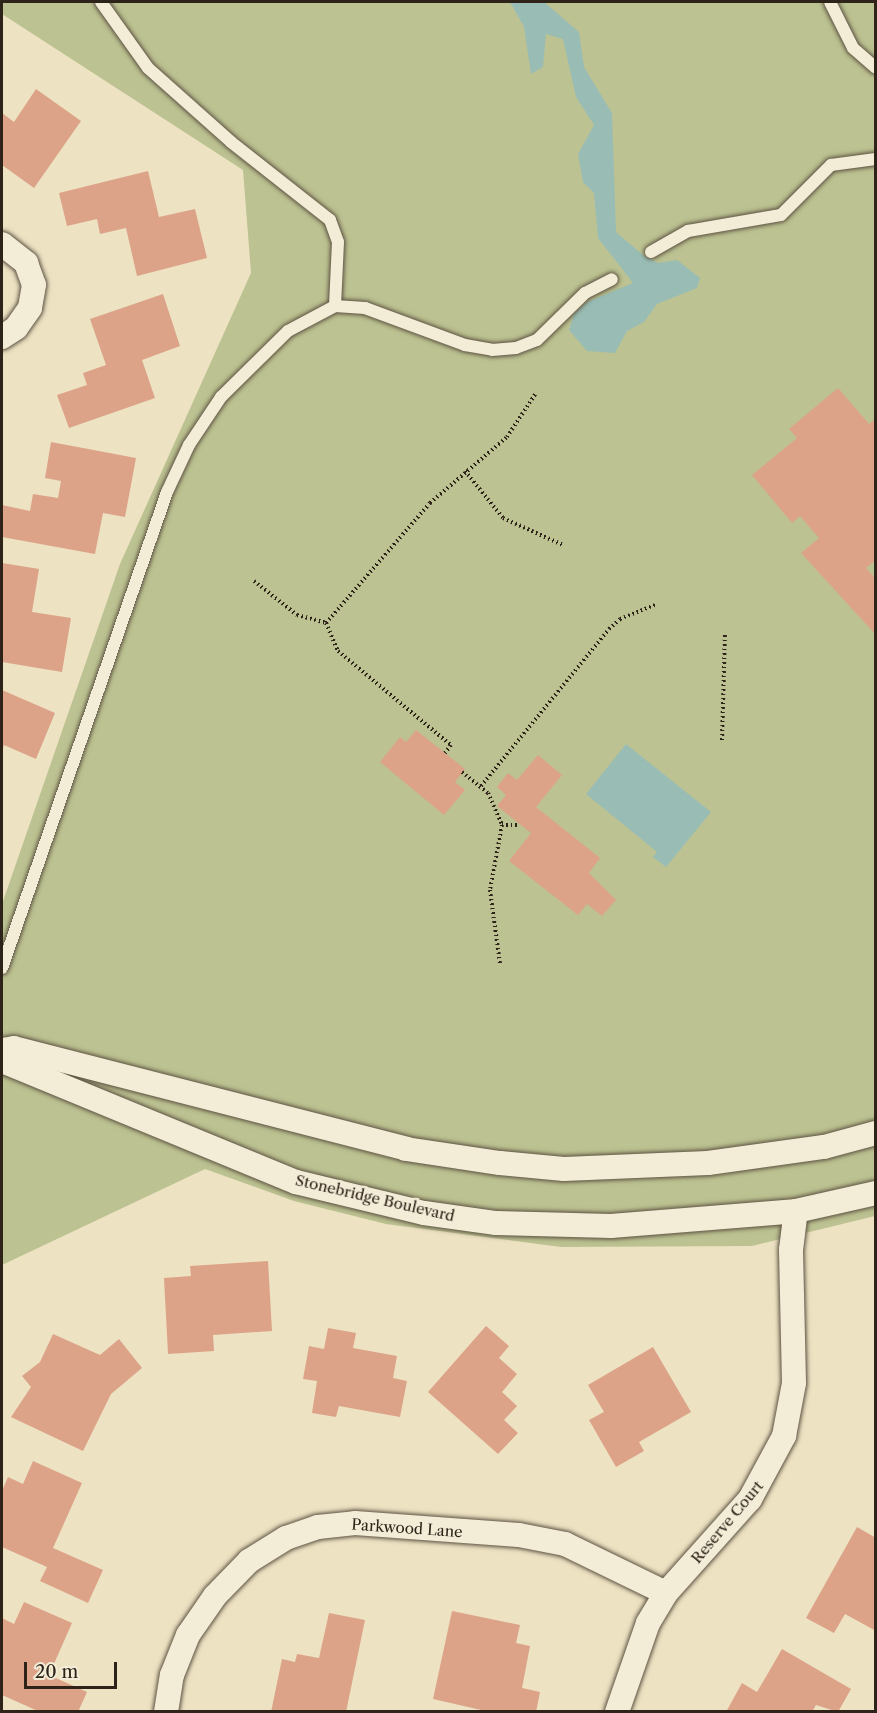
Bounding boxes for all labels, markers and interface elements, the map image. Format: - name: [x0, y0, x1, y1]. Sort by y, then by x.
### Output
- street label: Stonebridge Boulevard: [294, 1171, 456, 1225]
- street label: Reserve Court: [687, 1477, 767, 1567]
- street label: Parkwood Lane: [351, 1515, 463, 1541]
- scale bar: [27, 1650, 120, 1688]
- text: 20 m: [35, 1661, 78, 1683]

